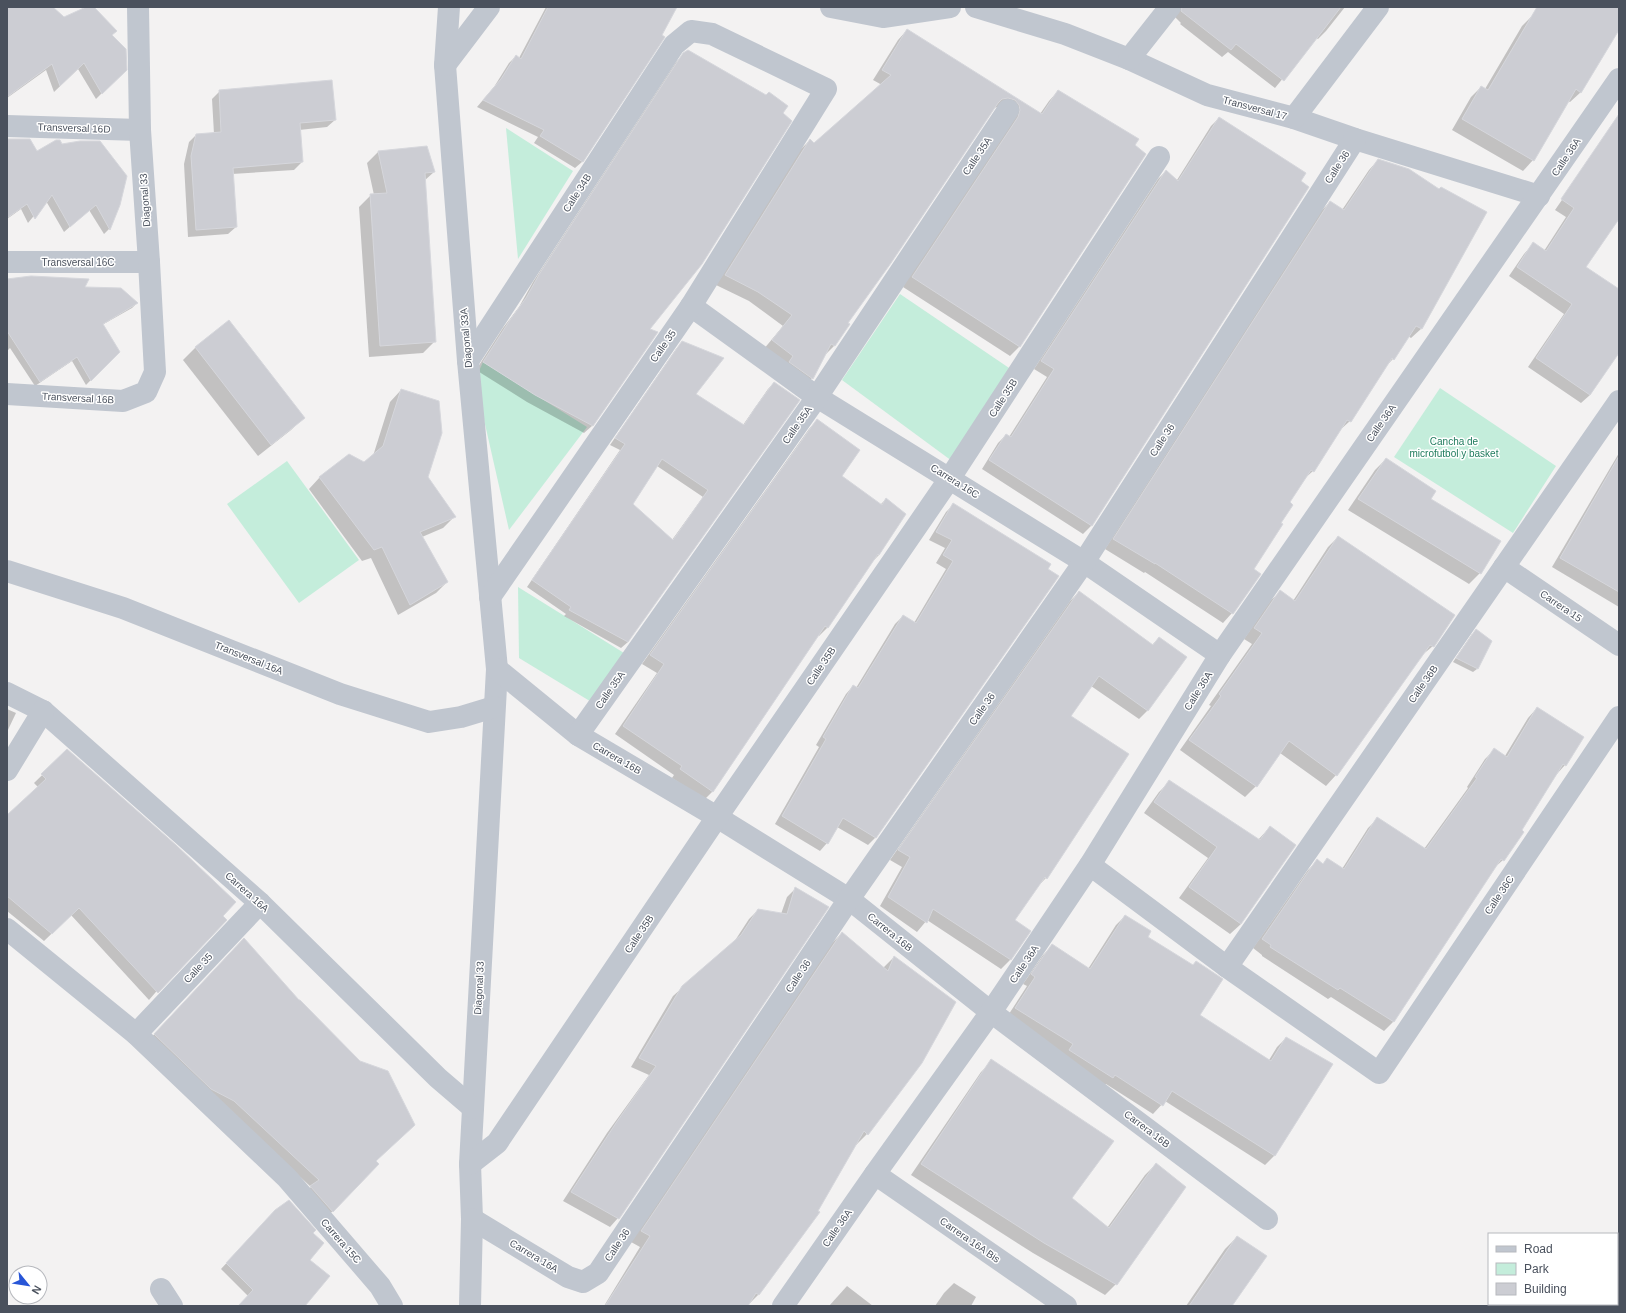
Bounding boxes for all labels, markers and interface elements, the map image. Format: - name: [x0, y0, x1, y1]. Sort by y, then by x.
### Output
- street label: Transversal 17: [1222, 94, 1289, 122]
- street label: Transversal 16D: [37, 121, 111, 135]
- street label: Calle 35A: [960, 135, 994, 177]
- street label: Calle 36A: [1549, 136, 1583, 178]
- street label: Calle 36: [1322, 148, 1352, 185]
- street label: Calle 34B: [561, 172, 594, 214]
- street label: Diagonal 33: [138, 173, 152, 227]
- street label: Transversal 16C: [42, 257, 115, 268]
- street label: Diagonal 33A: [458, 307, 474, 368]
- street label: Calle 35: [648, 327, 678, 364]
- street label: Calle 35B: [987, 377, 1020, 419]
- street label: Transversal 16B: [42, 391, 115, 405]
- street label: Calle 36A: [1364, 402, 1398, 444]
- street label: Calle 35A: [780, 404, 814, 446]
- street label: Calle 36: [1147, 421, 1177, 458]
- park label: Cancha de microfutbol y basket: [1410, 436, 1499, 459]
- street label: Carrera 16C: [929, 462, 981, 500]
- street label: Carrera 15: [1538, 588, 1584, 624]
- street label: Transversal 16A: [213, 639, 285, 677]
- street label: Calle 35B: [804, 645, 838, 687]
- street label: Calle 36B: [1406, 663, 1440, 705]
- street label: Calle 35A: [593, 669, 627, 711]
- street label: Calle 36A: [1182, 669, 1214, 712]
- street label: Calle 36: [967, 690, 997, 727]
- street label: Carrera 16B: [591, 740, 644, 777]
- street label: Carrera 16A: [223, 870, 271, 915]
- street label: Calle 36C: [1482, 874, 1516, 916]
- street label: Carrera 16B: [865, 911, 915, 954]
- street label: Calle 35B: [622, 913, 656, 955]
- street label: Calle 36A: [1007, 943, 1041, 985]
- street label: Calle 35: [181, 951, 215, 985]
- street label: Calle 36: [783, 957, 813, 994]
- street label: Diagonal 33: [472, 961, 486, 1015]
- street label: Carrera 16B: [1122, 1108, 1172, 1150]
- street label: Calle 36A: [820, 1207, 854, 1249]
- street label: Carrera 16A Bis: [938, 1215, 1002, 1265]
- street label: Carrera 15C: [319, 1217, 363, 1265]
- street label: Calle 36: [602, 1226, 632, 1263]
- legend: [1488, 1233, 1618, 1305]
- street label: Carrera 16A: [508, 1237, 560, 1275]
- text: Road: [1524, 1242, 1553, 1256]
- text: Park: [1524, 1262, 1550, 1276]
- north arrow: [8, 1265, 48, 1305]
- text: Building: [1524, 1282, 1567, 1296]
- text: N: [29, 1284, 44, 1296]

